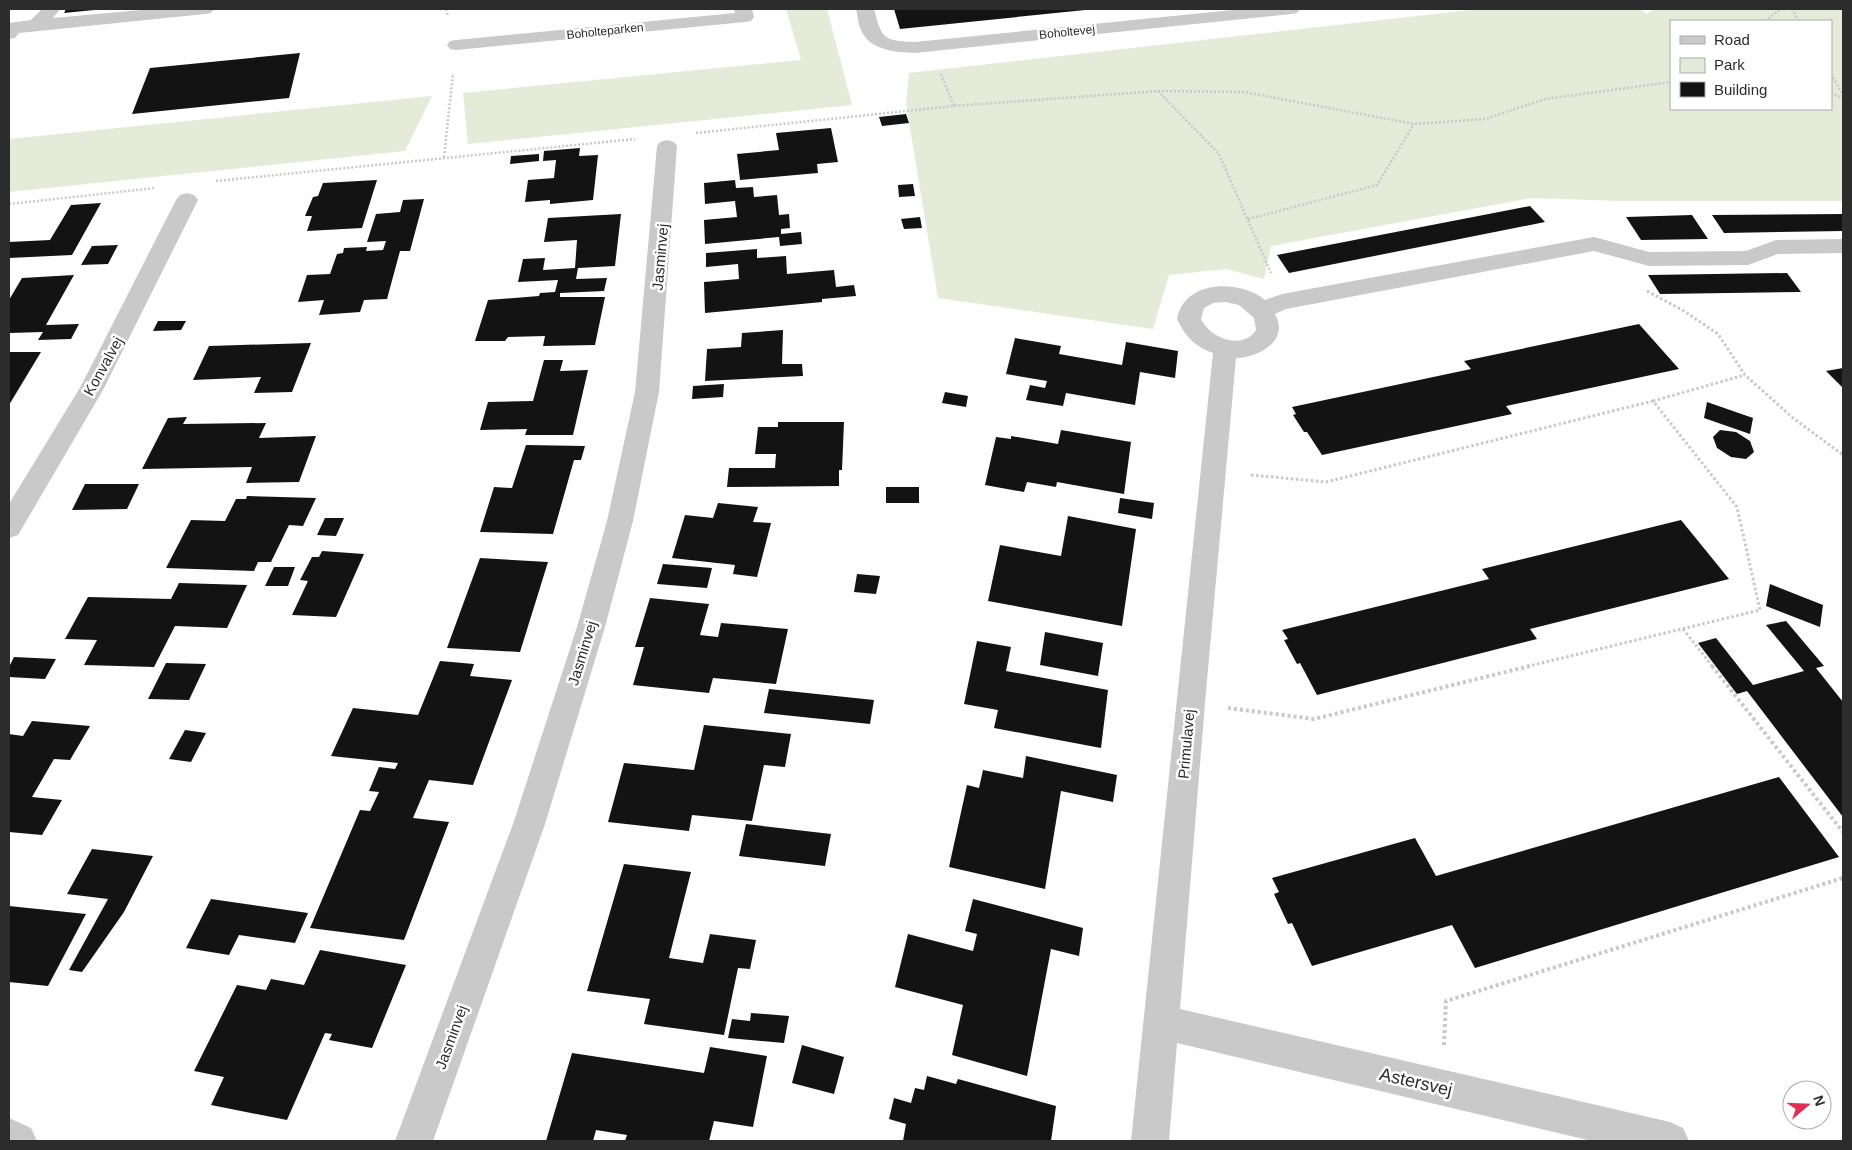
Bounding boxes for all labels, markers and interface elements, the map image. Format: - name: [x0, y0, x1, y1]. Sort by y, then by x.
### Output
- street label: Boholteparken: [566, 20, 644, 42]
- legend: [1670, 20, 1832, 110]
- street label: Boholtevej: [1038, 22, 1096, 42]
- text: Road: [1714, 31, 1750, 48]
- text: Park: [1714, 56, 1745, 73]
- text: Building: [1714, 81, 1767, 98]
- street label: Jasminvej: [649, 223, 671, 291]
- street label: Konvalvej: [80, 333, 126, 399]
- street label: Jasminvej: [564, 619, 600, 687]
- street label: Primulavej: [1174, 708, 1198, 780]
- street label: Jasminvej: [432, 1003, 470, 1071]
- street label: Astersvej: [1378, 1064, 1454, 1100]
- north arrow: [1782, 1080, 1832, 1130]
- text: N: [1810, 1093, 1829, 1108]

